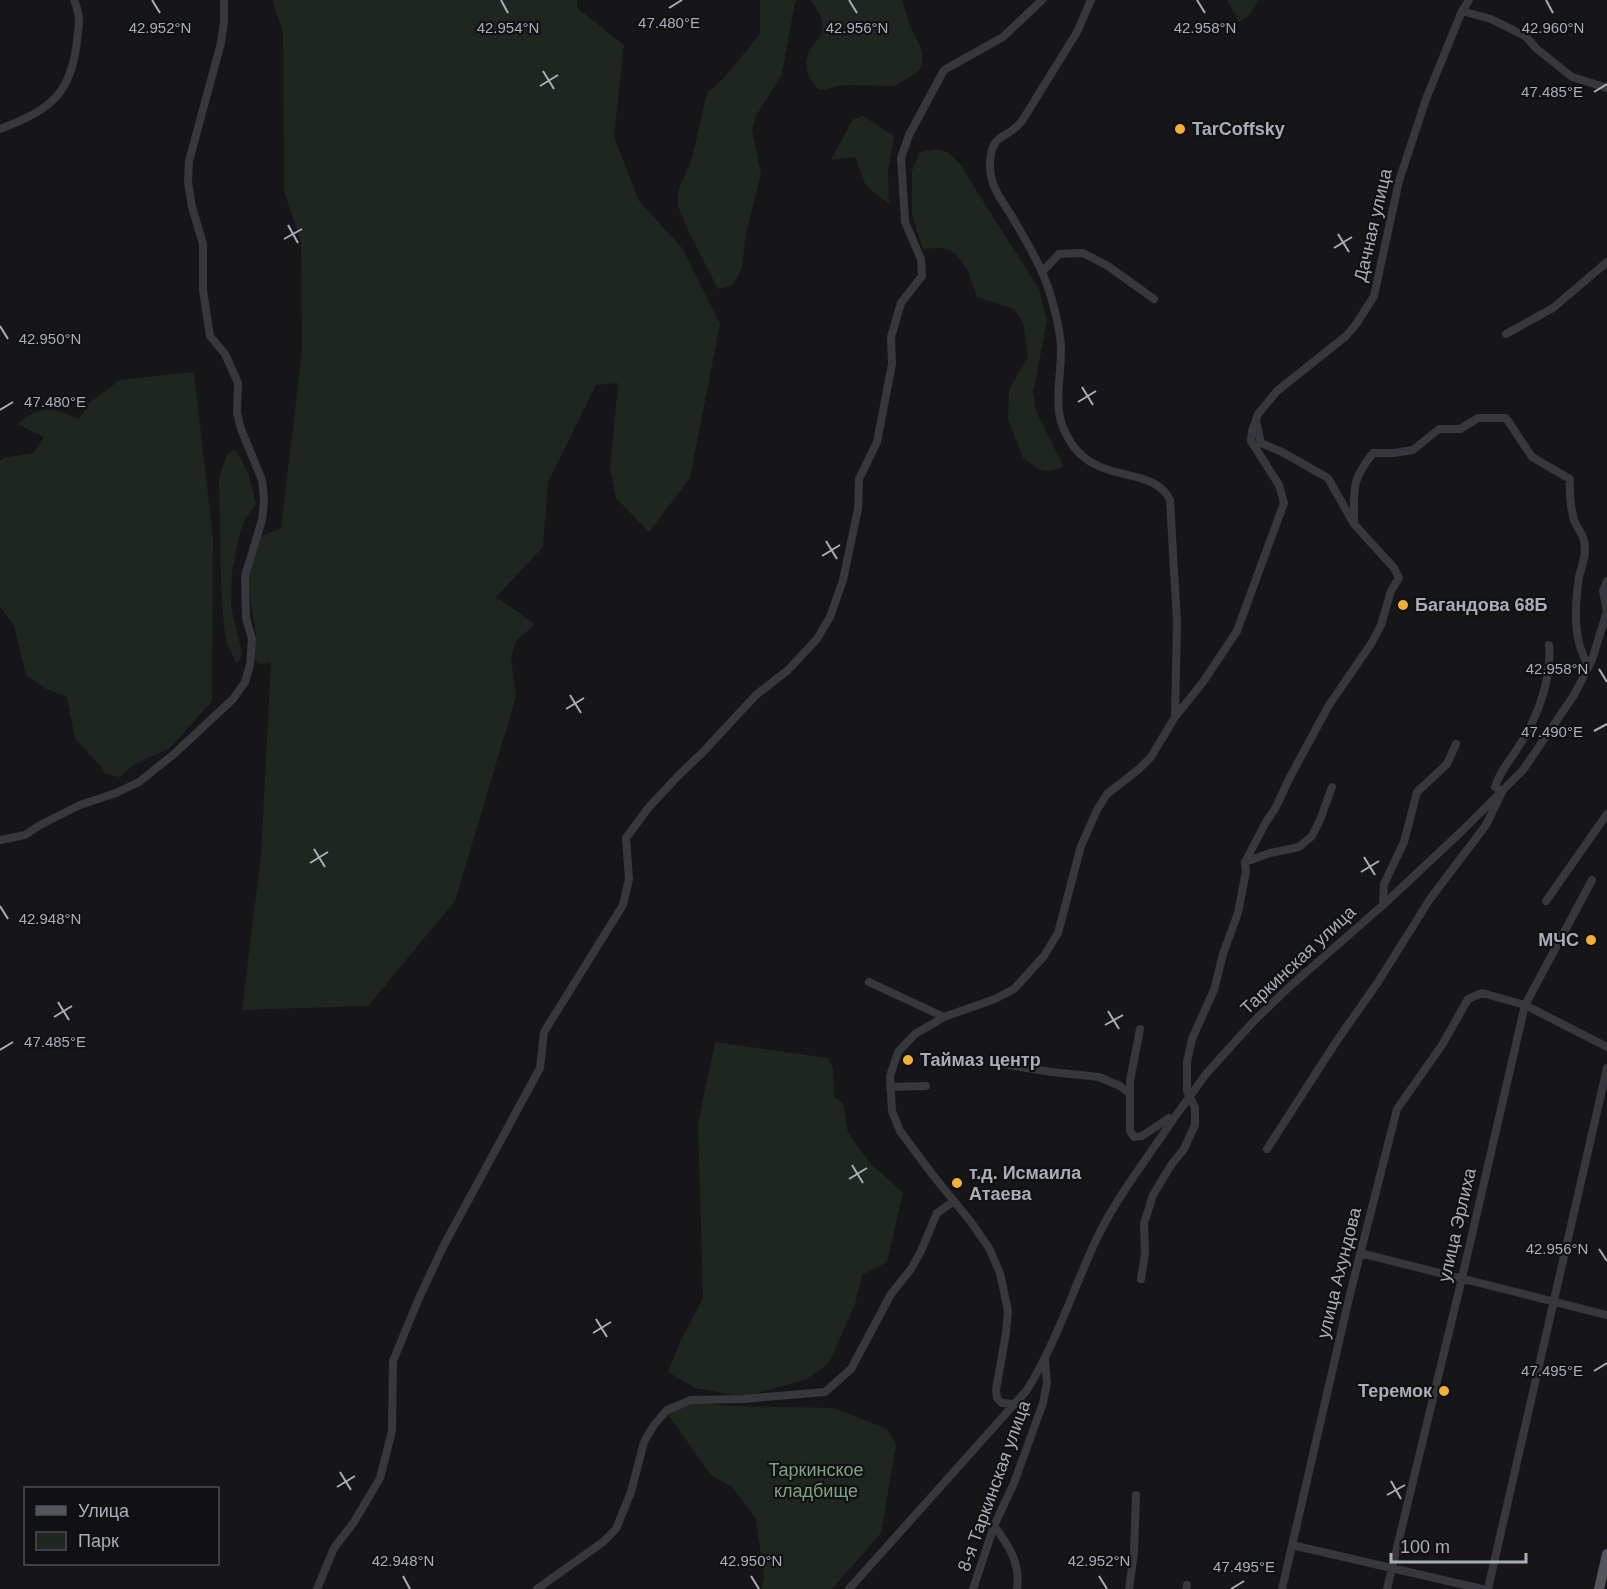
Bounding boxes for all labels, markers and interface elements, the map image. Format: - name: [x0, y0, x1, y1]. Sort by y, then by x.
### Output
- text: 47.480°E: [638, 14, 700, 31]
- text: 42.952°N: [129, 19, 191, 36]
- text: 42.954°N: [477, 19, 539, 36]
- text: 42.956°N: [826, 19, 888, 36]
- text: 42.958°N: [1174, 19, 1236, 36]
- text: 42.960°N: [1522, 19, 1584, 36]
- text: 47.485°E: [1521, 83, 1583, 100]
- place label: TarCoffsky: [1192, 119, 1285, 139]
- marker: TarCoffsky: [1173, 122, 1187, 136]
- street label: Дачная улица: [1350, 166, 1396, 283]
- text: 42.950°N: [19, 330, 81, 347]
- text: 47.480°E: [24, 393, 86, 410]
- place label: Багандова 68Б: [1415, 595, 1548, 615]
- marker: Багандова 68Б: [1396, 598, 1410, 612]
- text: 42.958°N: [1526, 660, 1588, 677]
- text: 47.490°E: [1521, 723, 1583, 740]
- street label: Таркинская улица: [1236, 901, 1360, 1018]
- text: 42.948°N: [19, 910, 81, 927]
- place label: МЧС: [1538, 930, 1579, 950]
- marker: МЧС: [1584, 933, 1598, 947]
- text: 47.485°E: [24, 1033, 86, 1050]
- place label: Таймаз центр: [920, 1050, 1041, 1070]
- marker: Таймаз центр: [901, 1053, 915, 1067]
- place label: т.д. Исмаила Атаева: [969, 1163, 1082, 1204]
- street label: улица Эрлиха: [1434, 1165, 1480, 1284]
- marker: т.д. Исмаила Атаева: [950, 1176, 964, 1190]
- street label: улица Ахундова: [1313, 1204, 1365, 1341]
- text: 42.956°N: [1526, 1240, 1588, 1257]
- text: 47.495°E: [1521, 1362, 1583, 1379]
- place label: Теремок: [1358, 1381, 1433, 1401]
- marker: Теремок: [1437, 1384, 1451, 1398]
- street label: 8-я Таркинская улица: [954, 1397, 1035, 1574]
- park label: Таркинское кладбище: [768, 1460, 864, 1501]
- legend: [24, 1487, 219, 1565]
- text: Улица: [78, 1501, 130, 1521]
- scale bar: [1391, 1526, 1526, 1564]
- text: Парк: [78, 1531, 119, 1551]
- text: 100 m: [1400, 1537, 1450, 1557]
- text: 42.948°N: [372, 1552, 434, 1569]
- text: 42.950°N: [720, 1552, 782, 1569]
- text: 42.952°N: [1068, 1552, 1130, 1569]
- text: 47.495°E: [1213, 1558, 1275, 1575]

